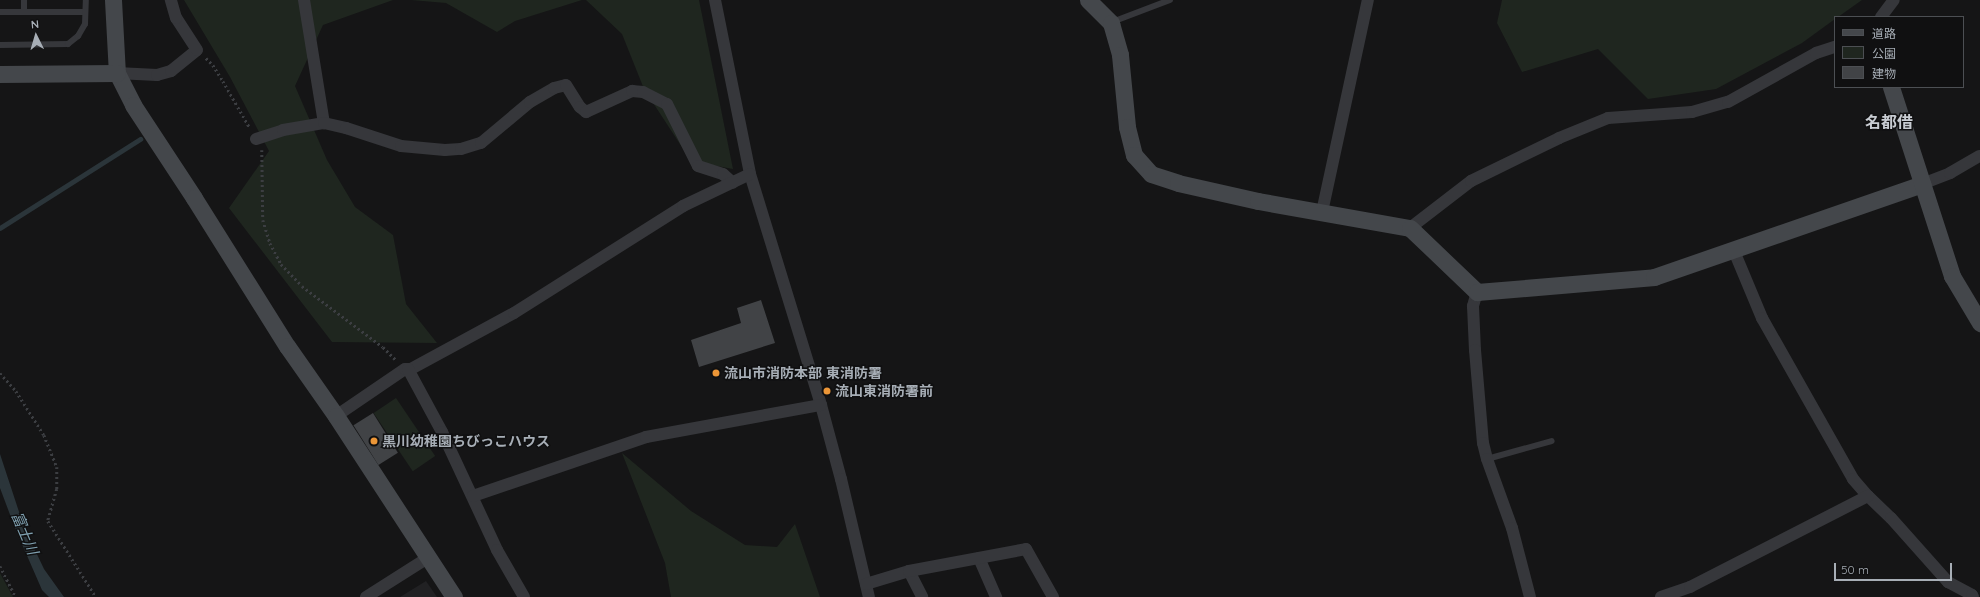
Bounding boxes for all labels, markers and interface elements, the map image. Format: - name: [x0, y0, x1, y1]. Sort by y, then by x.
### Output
- north arrow: [16, 16, 56, 56]
- legend: [1834, 16, 1964, 88]
- text: N: [30, 17, 40, 31]
- text: 道路: [1872, 26, 1896, 41]
- text: 公園: [1872, 46, 1896, 61]
- text: 建物: [1872, 66, 1896, 81]
- district label: 名都借: [1865, 112, 1913, 132]
- place label: 流山市消防本部 東消防署: [724, 365, 882, 381]
- marker: 流山市消防本部 東消防署: [711, 368, 721, 378]
- place label: 流山東消防署前: [835, 383, 933, 399]
- marker: 流山東消防署前: [822, 386, 832, 396]
- place label: 黒川幼稚園ちびっこハウス: [382, 433, 550, 449]
- marker: 黒川幼稚園ちびっこハウス: [369, 436, 379, 446]
- water label: 富士川: [8, 509, 42, 557]
- scale bar: [1836, 555, 1954, 581]
- text: 50 m: [1841, 562, 1869, 577]

